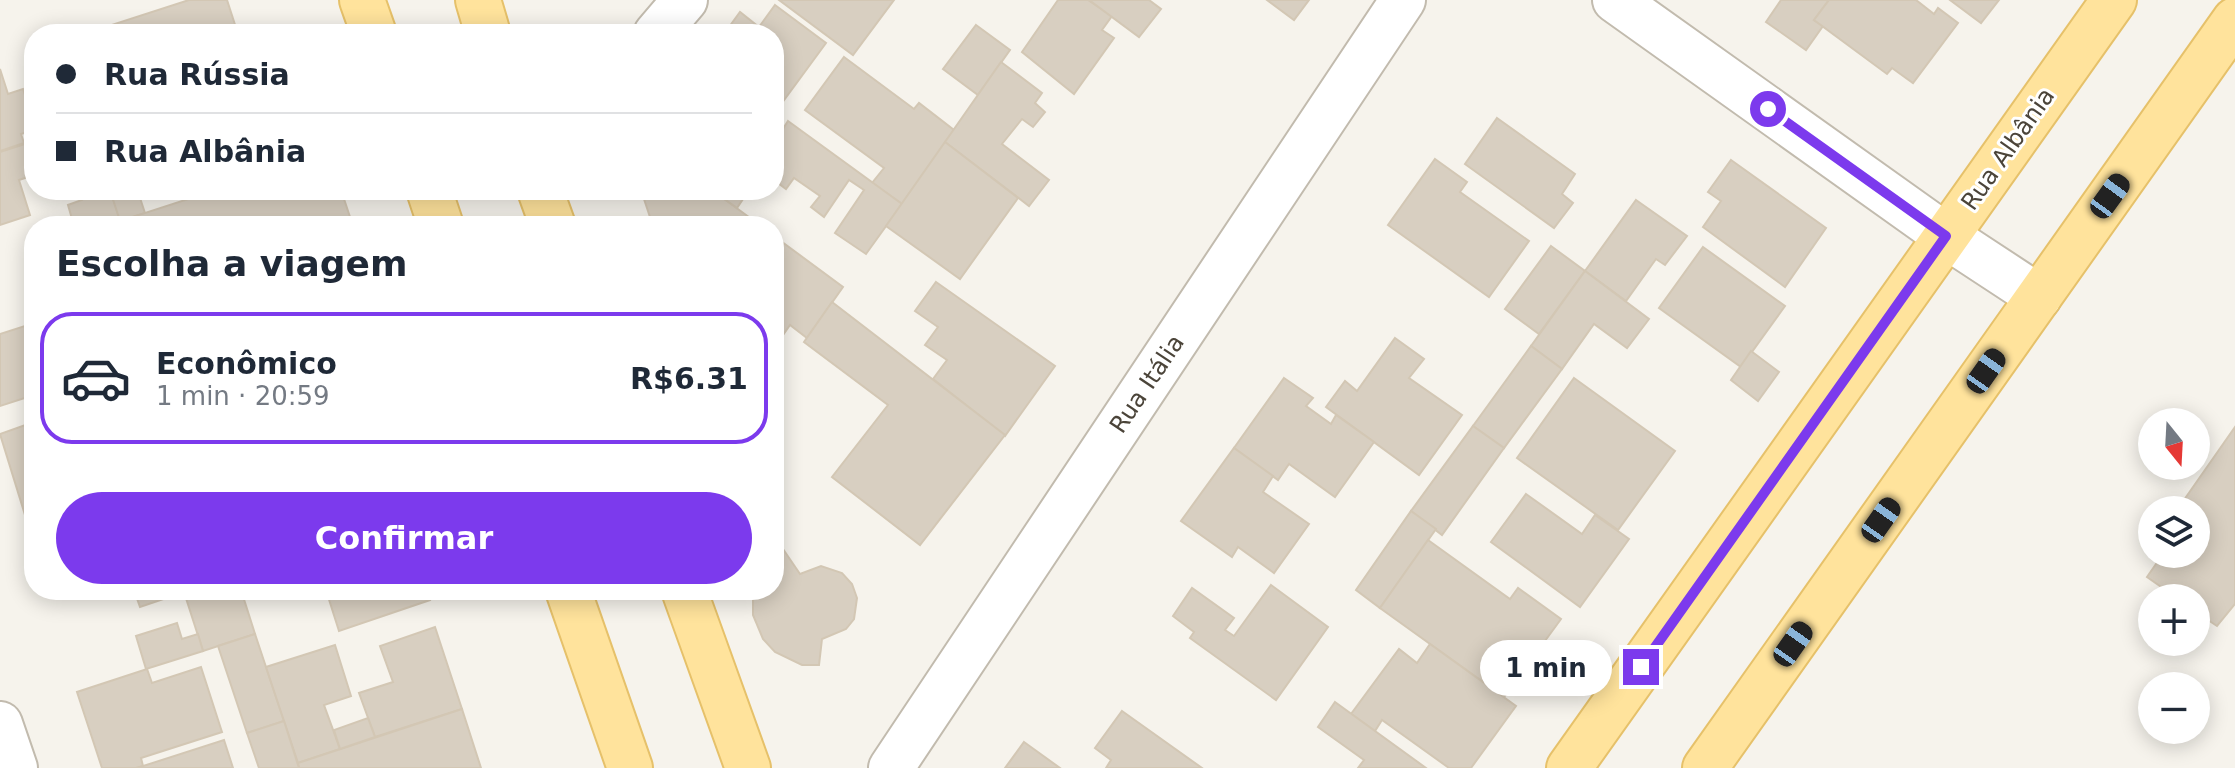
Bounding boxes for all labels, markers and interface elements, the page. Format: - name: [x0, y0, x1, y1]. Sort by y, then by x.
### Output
- text: Rua Rússia: [104, 57, 290, 92]
- street label: Rua Albânia: [1956, 82, 2060, 216]
- route start: [1750, 91, 1786, 127]
- text: Rua Albânia: [104, 134, 306, 169]
- car: [2086, 170, 2134, 222]
- text: Escolha a viagem: [56, 243, 408, 284]
- street label: Rua Itália: [1104, 330, 1190, 438]
- icon: car: [60, 342, 132, 414]
- car: [1962, 344, 2010, 398]
- text: Econômico: [156, 346, 337, 381]
- text: R$6.31: [630, 361, 748, 396]
- text: 1 min · 20:59: [156, 381, 330, 411]
- north arrow: [2138, 408, 2210, 480]
- map controls: [2138, 408, 2210, 744]
- button: Confirmar: [56, 492, 752, 584]
- car: [1857, 493, 1905, 547]
- button: layers: [2138, 496, 2210, 568]
- button: +: [2138, 584, 2210, 656]
- car: [1769, 617, 1817, 671]
- callout: 1 min: [1481, 639, 1613, 695]
- route end: [1623, 649, 1659, 685]
- text: 1 min: [1505, 653, 1587, 683]
- button: −: [2138, 672, 2210, 744]

